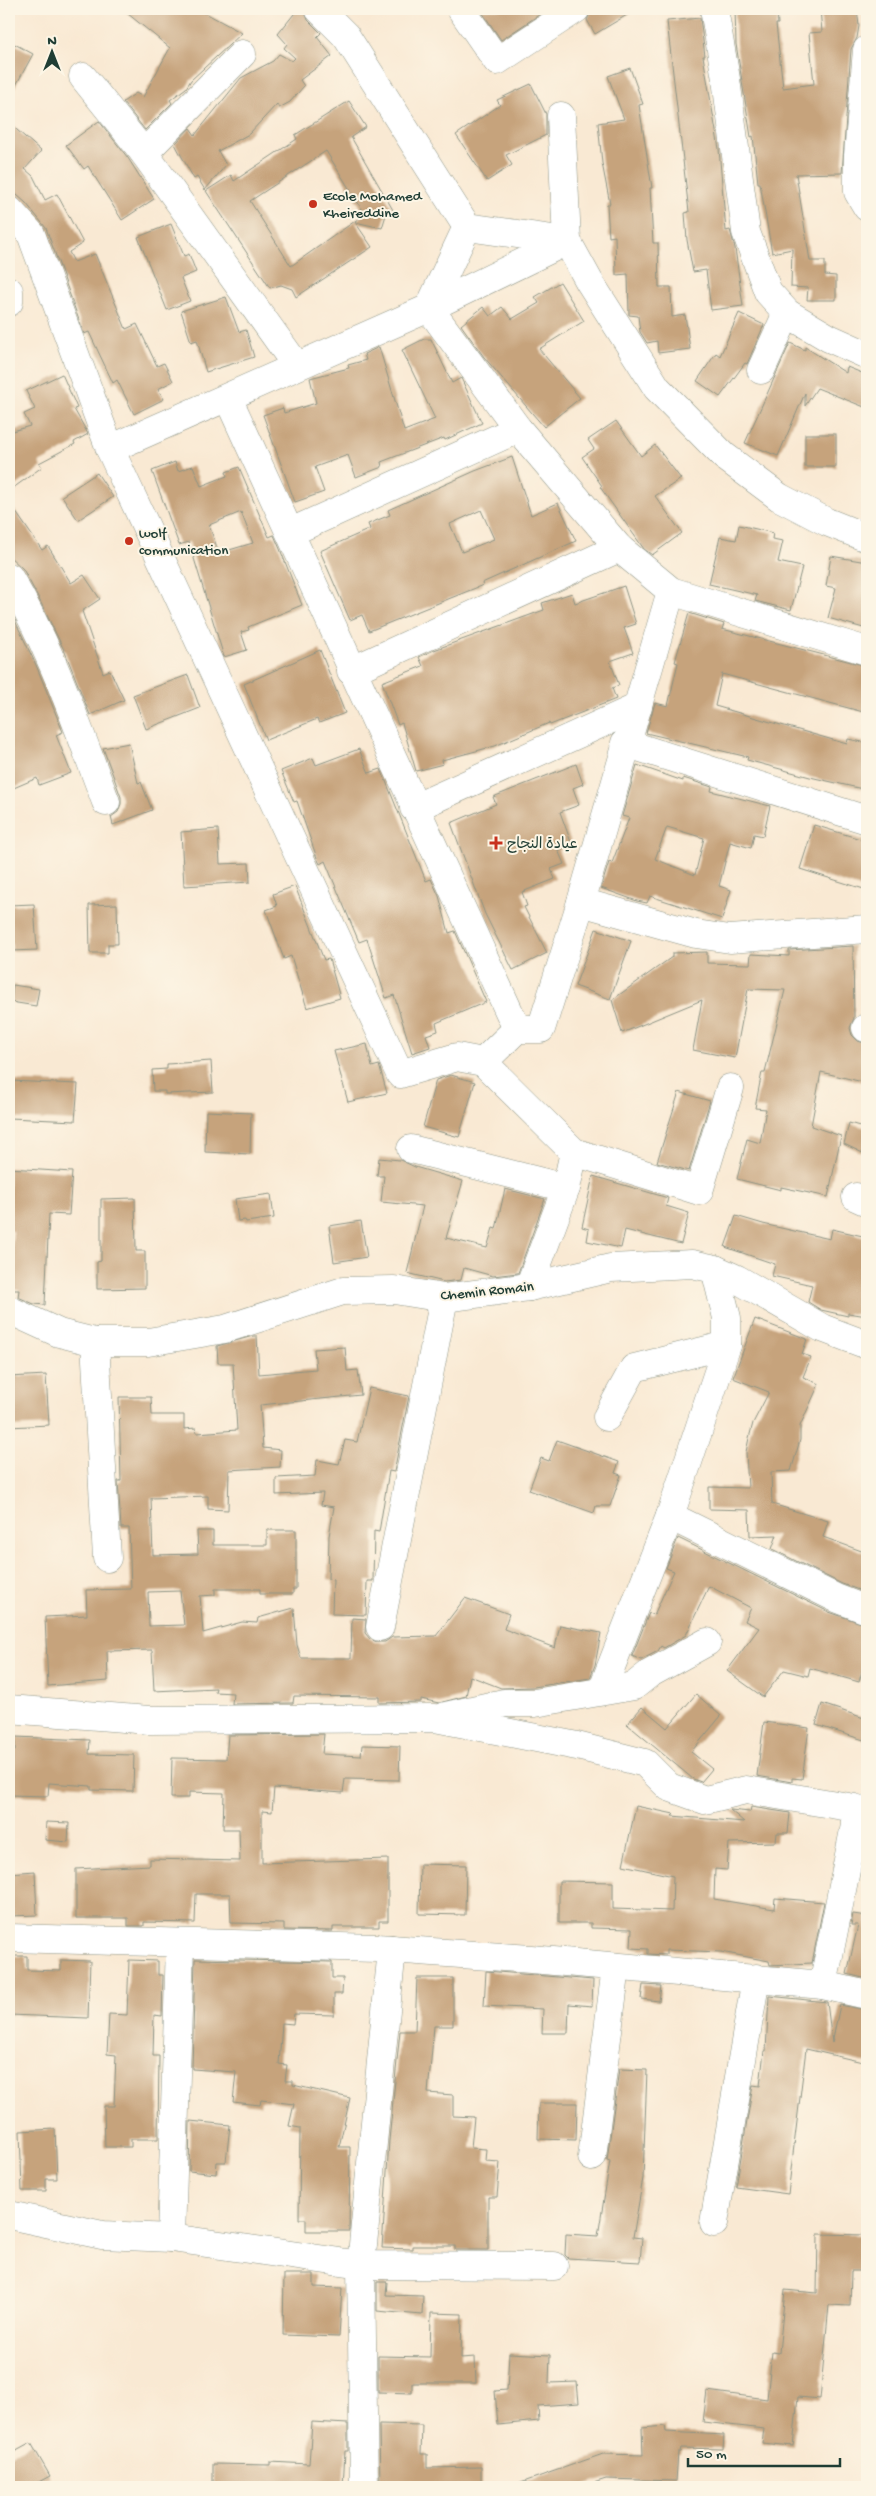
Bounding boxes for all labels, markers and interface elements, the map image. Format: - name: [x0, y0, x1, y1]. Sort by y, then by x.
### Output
- north arrow: [28, 28, 78, 78]
- text: N: [47, 33, 57, 50]
- place label: Ecole Mohamed Kheireddine: [323, 188, 423, 223]
- marker: Ecole Mohamed Kheireddine: [307, 198, 319, 210]
- place label: wolf communication: [139, 525, 228, 560]
- marker: wolf communication: [123, 535, 135, 547]
- marker: عيادة النجاح: [489, 836, 503, 850]
- place label: عيادة النجاح: [507, 836, 578, 854]
- street label: Chemin Romain: [440, 1278, 535, 1306]
- scale bar: [688, 2436, 841, 2468]
- text: 50 m: [696, 2446, 727, 2464]

